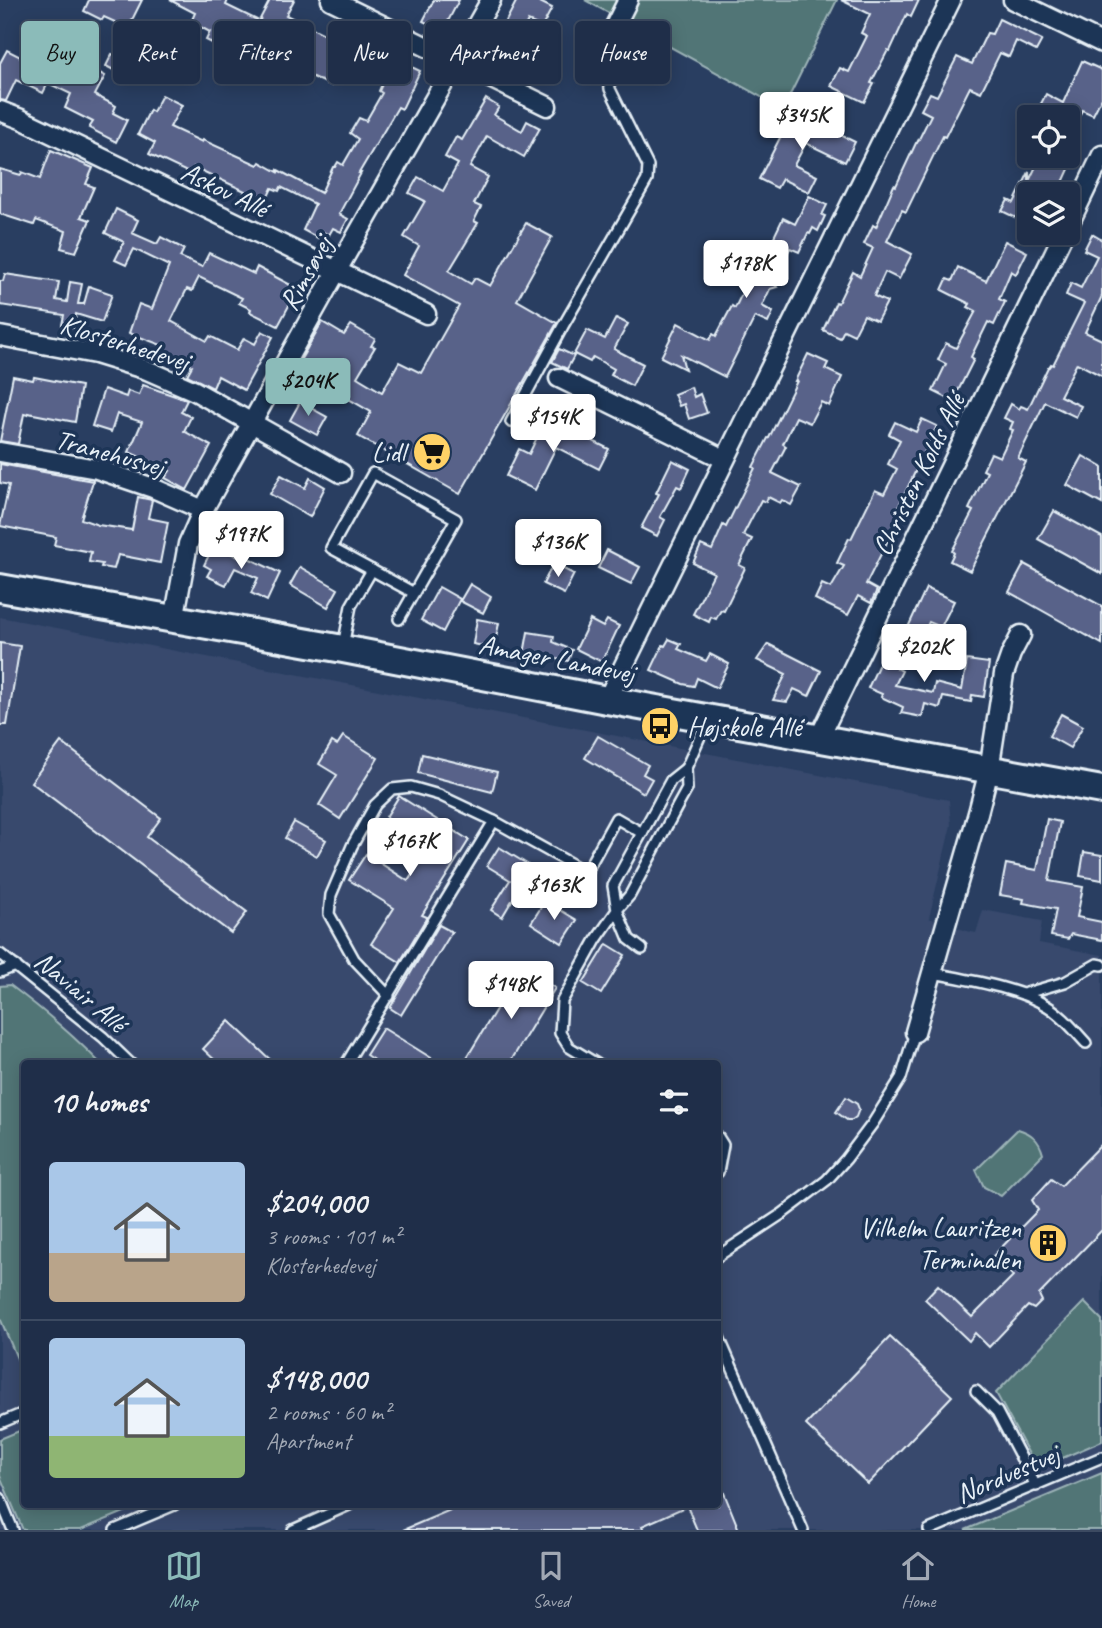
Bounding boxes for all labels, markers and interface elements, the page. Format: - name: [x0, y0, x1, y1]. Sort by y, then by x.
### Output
- chip: Buy: [21, 21, 99, 84]
- chip: Rent: [113, 21, 200, 84]
- chip: Filters: [214, 21, 314, 84]
- chip: New: [328, 21, 411, 84]
- chip: Apartment: [425, 21, 561, 84]
- chip: House: [575, 21, 670, 84]
- pin: $345K: [753, 92, 851, 152]
- text: $345K: [776, 100, 828, 129]
- map controls: [1017, 105, 1080, 245]
- button: locate: [1017, 105, 1080, 168]
- street label: Askov Allé: [176, 154, 277, 227]
- button: layers: [1017, 182, 1080, 245]
- street label: Rimsøvej: [271, 226, 342, 316]
- pin: $178K: [697, 240, 795, 300]
- text: $178K: [720, 248, 773, 277]
- street label: Klosterhedevej: [56, 306, 198, 380]
- pin: $204K: [259, 358, 357, 418]
- text: $204K: [281, 366, 335, 395]
- street label: Christen Kolds Allé: [864, 384, 975, 561]
- pin: $154K: [504, 394, 602, 454]
- text: $154K: [527, 402, 579, 431]
- street label: Tranehusvej: [52, 421, 171, 485]
- supermarket icon: Lidl: [411, 431, 453, 473]
- place label: Lidl: [372, 435, 410, 470]
- pin: $197K: [192, 512, 290, 571]
- text: $197K: [215, 519, 267, 548]
- pin: $136K: [509, 520, 607, 579]
- text: $136K: [531, 527, 585, 556]
- pin: $202K: [875, 624, 973, 684]
- street label: Amager Landevej: [476, 626, 641, 691]
- text: $202K: [897, 632, 951, 661]
- bus stop icon: Højskole Allé: [639, 705, 681, 747]
- place label: Højskole Allé: [687, 709, 805, 744]
- pin: $167K: [361, 818, 459, 878]
- text: $167K: [383, 826, 437, 855]
- pin: $163K: [505, 862, 603, 922]
- text: $163K: [527, 870, 581, 899]
- street label: Naviair Allé: [28, 943, 137, 1042]
- pin: $148K: [462, 962, 560, 1021]
- text: $148K: [484, 969, 538, 998]
- text: 10 homes: [49, 1083, 147, 1121]
- icon: filters: [655, 1083, 693, 1121]
- text: $204,000: [266, 1184, 366, 1222]
- icon: home: [105, 1190, 189, 1274]
- place label: Vilhelm Lauritzen Terminalen: [859, 1210, 1021, 1277]
- text: 3 rooms · 101 m²: [266, 1222, 401, 1251]
- building icon: Vilhelm Lauritzen Terminalen: [1027, 1222, 1069, 1264]
- text: Klosterhedevej: [266, 1251, 375, 1280]
- text: $148,000: [266, 1360, 366, 1398]
- icon: home: [105, 1366, 189, 1450]
- text: 2 rooms · 60 m²: [266, 1398, 390, 1427]
- text: Apartment: [266, 1427, 351, 1456]
- street label: Nordvestvej: [950, 1435, 1067, 1511]
- tab: Map: [165, 1547, 203, 1613]
- tab: Saved: [532, 1547, 570, 1613]
- tab: Home: [899, 1547, 937, 1613]

